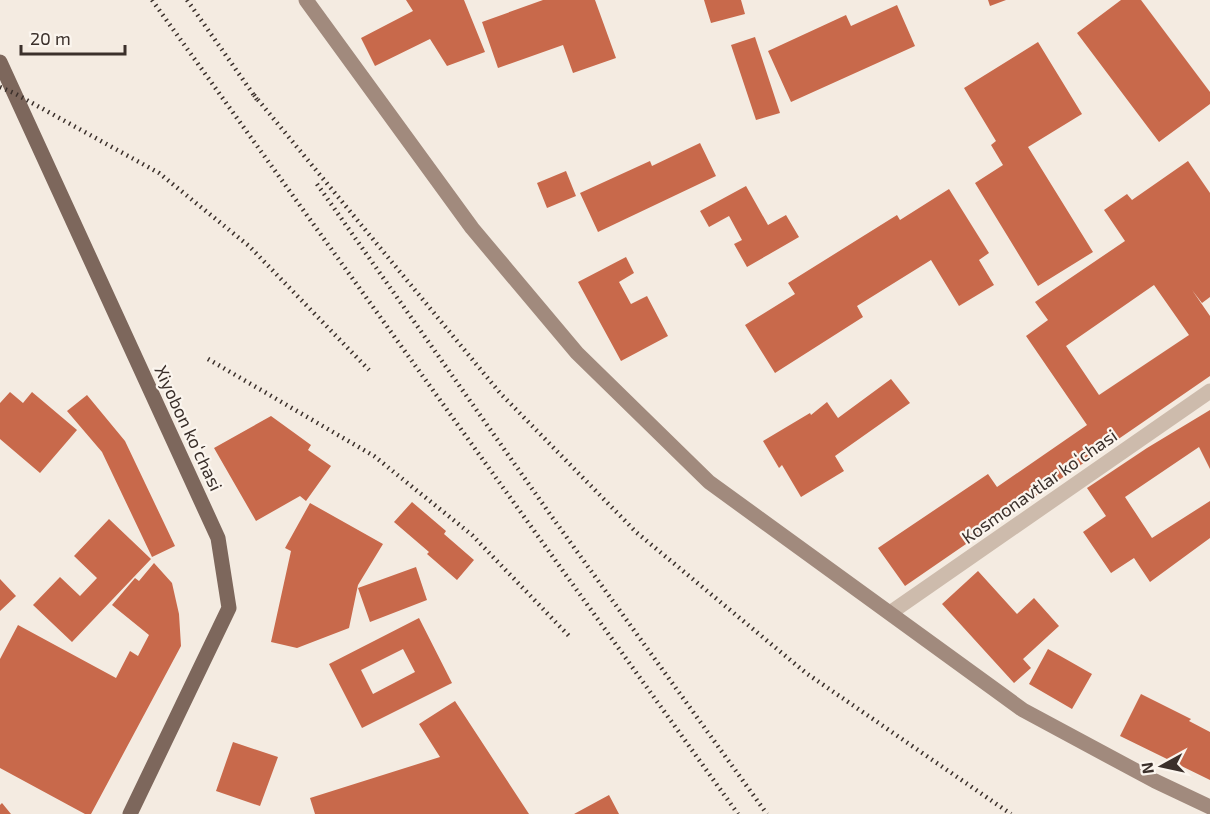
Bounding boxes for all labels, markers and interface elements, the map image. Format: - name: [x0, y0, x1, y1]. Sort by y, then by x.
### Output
- scale bar: [21, 18, 124, 56]
- text: 20 m: [30, 27, 71, 49]
- street label: Xiyobon koʻchasi: [150, 362, 228, 494]
- street label: Kosmonavtlar koʻchasi: [957, 424, 1121, 548]
- north arrow: [1132, 736, 1192, 796]
- text: N: [1136, 761, 1157, 775]

